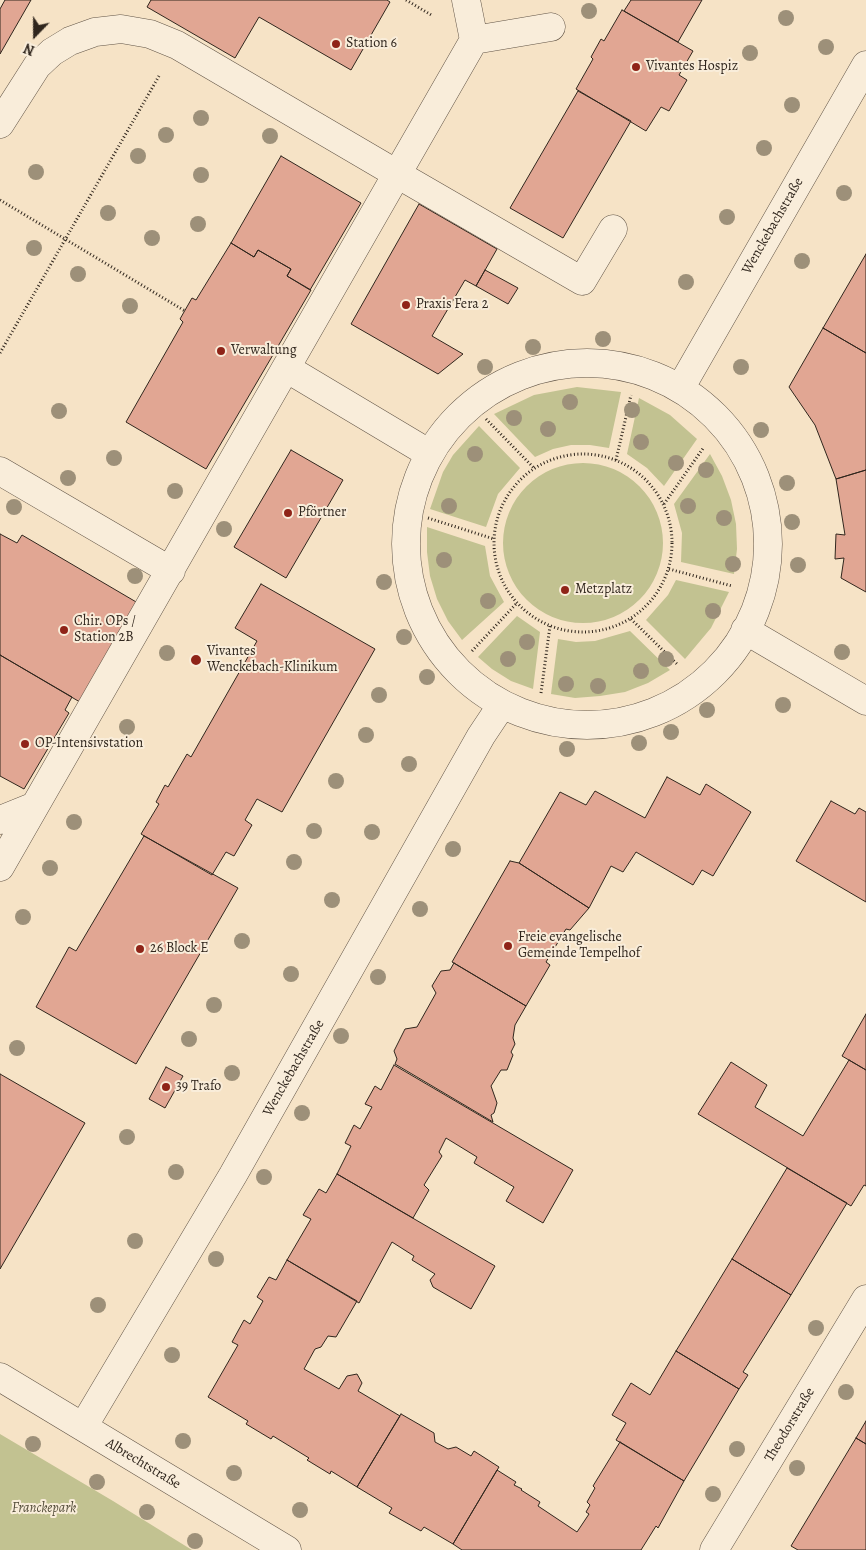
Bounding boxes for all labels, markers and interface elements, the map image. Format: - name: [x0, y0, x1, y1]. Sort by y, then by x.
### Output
- north arrow: [10, 10, 60, 60]
- place label: Station 6: [346, 36, 397, 52]
- marker: Station 6: [330, 38, 342, 50]
- text: N: [21, 39, 37, 60]
- place label: Vivantes Hospiz: [646, 59, 738, 75]
- marker: Vivantes Hospiz: [630, 61, 642, 73]
- street label: Wenckebachstraße: [739, 175, 807, 277]
- place label: Praxis Fera 2: [416, 297, 488, 313]
- marker: Praxis Fera 2: [400, 299, 412, 311]
- place label: Verwaltung: [231, 343, 297, 359]
- marker: Verwaltung: [215, 345, 227, 357]
- place label: Pförtner: [298, 505, 346, 521]
- marker: Pförtner: [282, 507, 294, 519]
- place label: Metzplatz: [575, 582, 632, 598]
- marker: Metzplatz: [559, 584, 571, 596]
- place label: Chir. OPs / Station 2B: [74, 614, 136, 646]
- marker: Chir. OPs / Station 2B: [58, 624, 70, 636]
- place label: Vivantes Wenckebach-Klinikum: [207, 644, 338, 676]
- marker: Vivantes Wenckebach-Klinikum: [189, 653, 203, 667]
- place label: OP-Intensivstation: [35, 736, 143, 752]
- marker: OP-Intensivstation: [19, 738, 31, 750]
- place label: Freie evangelische Gemeinde Tempelhof: [518, 930, 640, 962]
- marker: Freie evangelische Gemeinde Tempelhof: [502, 940, 514, 952]
- place label: 26 Block E: [150, 941, 209, 957]
- marker: 26 Block E: [134, 943, 146, 955]
- street label: Wenckebachstraße: [260, 1017, 328, 1119]
- place label: 39 Trafo: [176, 1079, 221, 1095]
- marker: 39 Trafo: [160, 1081, 172, 1093]
- street label: Theodorstraße: [761, 1385, 819, 1465]
- street label: Albrechtstraße: [102, 1435, 184, 1493]
- park label: Franckepark: [12, 1501, 76, 1517]

